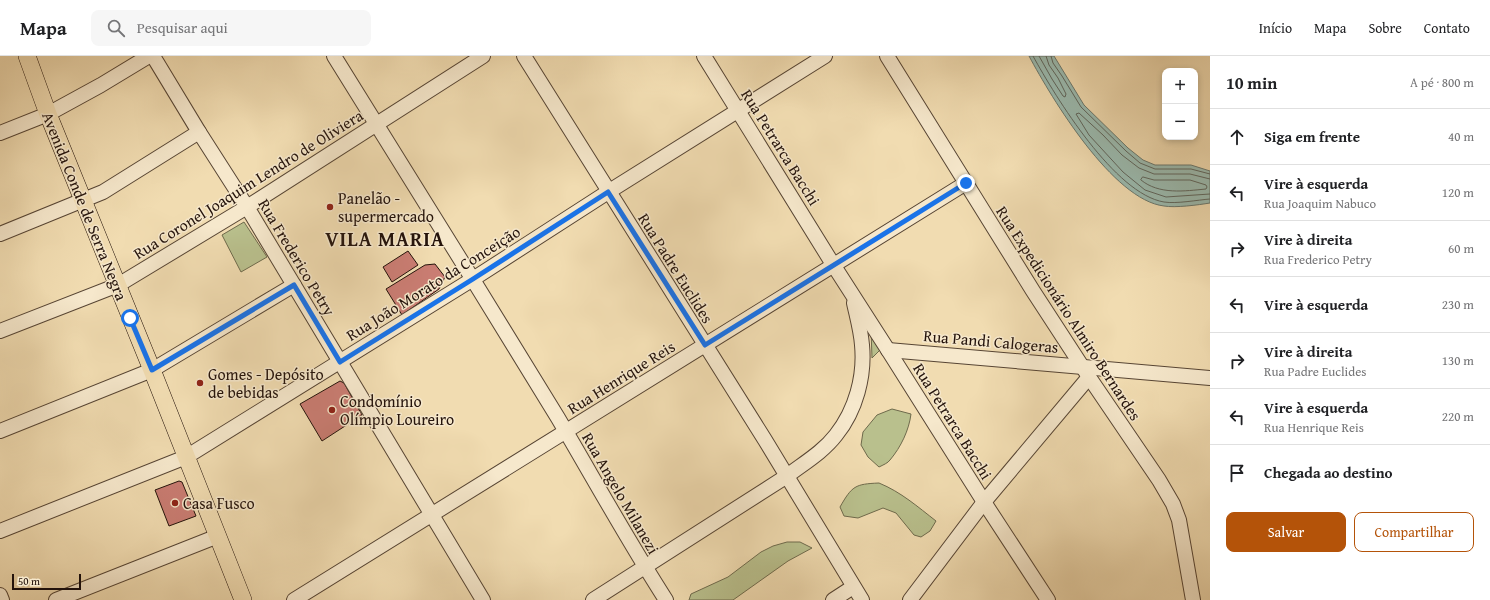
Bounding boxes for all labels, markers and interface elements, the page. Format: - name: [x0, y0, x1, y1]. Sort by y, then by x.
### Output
- search box: [91, 10, 371, 46]
- text: Mapa: [20, 14, 67, 42]
- icon: search: [105, 17, 127, 39]
- text: Pesquisar aqui: [137, 17, 228, 38]
- text: Início: [1259, 18, 1292, 38]
- text: Mapa: [1314, 18, 1346, 38]
- text: Sobre: [1368, 18, 1402, 38]
- text: Contato: [1424, 18, 1470, 38]
- map controls: [1162, 68, 1198, 140]
- button: +: [1162, 68, 1198, 104]
- text: 10 min: [1226, 70, 1277, 95]
- text: A pé · 800 m: [1410, 73, 1474, 92]
- street label: Rua Petrarca Bacchi: [736, 84, 827, 210]
- street label: Rua Coronel Joaquim Lendro de Oliviera: [128, 103, 368, 265]
- button: −: [1162, 104, 1198, 140]
- street label: Avenida Conde de Serra Negra: [36, 108, 134, 304]
- icon: ahead: [1226, 126, 1248, 148]
- text: Siga em frente: [1264, 126, 1360, 147]
- text: 40 m: [1448, 127, 1474, 146]
- text: Vire à esquerda: [1264, 173, 1368, 194]
- route end: [957, 174, 975, 192]
- icon: left: [1226, 182, 1248, 204]
- text: 120 m: [1442, 183, 1474, 202]
- place label: Panelão - supermercado: [338, 186, 434, 228]
- street label: Rua Frederico Petry: [253, 194, 342, 320]
- text: Rua Joaquim Nabuco: [1264, 194, 1376, 213]
- street label: Rua Expedicionário Almiro Bernardes: [990, 201, 1148, 425]
- marker: Panelão - supermercado: [325, 202, 335, 212]
- street label: Rua Padre Euclides: [632, 208, 720, 328]
- street label: Rua João Morato da Conceição: [341, 219, 525, 347]
- district label: VILA MARIA: [325, 224, 445, 253]
- text: Vire à direita: [1264, 229, 1352, 250]
- icon: right: [1226, 238, 1248, 260]
- text: 60 m: [1448, 239, 1474, 258]
- text: Rua Frederico Petry: [1264, 250, 1372, 269]
- icon: left: [1226, 294, 1248, 316]
- text: Vire à esquerda: [1264, 294, 1368, 315]
- text: 230 m: [1442, 295, 1474, 314]
- route start: [121, 309, 139, 327]
- street label: Rua Pandi Calogeras: [923, 323, 1059, 359]
- street label: Rua Henrique Reis: [563, 334, 679, 420]
- text: Vire à direita: [1264, 341, 1352, 362]
- icon: right: [1226, 350, 1248, 372]
- text: 130 m: [1442, 351, 1474, 370]
- street label: Rua Petrarca Bacchi: [908, 358, 999, 484]
- place label: Gomes - Depósito de bebidas: [208, 362, 324, 404]
- text: Rua Padre Euclides: [1264, 362, 1366, 381]
- marker: Gomes - Depósito de bebidas: [195, 378, 205, 388]
- place label: Condomínio Olímpio Loureiro: [340, 389, 454, 431]
- text: Vire à esquerda: [1264, 397, 1368, 418]
- marker: Condomínio Olímpio Loureiro: [327, 405, 337, 415]
- icon: left: [1226, 406, 1248, 428]
- text: 220 m: [1442, 407, 1474, 426]
- text: Rua Henrique Reis: [1264, 418, 1364, 437]
- street label: Rua Angelo Milanezi: [576, 428, 666, 559]
- icon: arrive: [1226, 462, 1248, 484]
- text: Chegada ao destino: [1264, 462, 1392, 483]
- place label: Casa Fusco: [183, 491, 255, 515]
- marker: Casa Fusco: [170, 498, 180, 508]
- button: Salvar: [1226, 512, 1346, 552]
- button: Compartilhar: [1354, 512, 1474, 552]
- scale bar: [12, 572, 81, 591]
- text: 50 m: [18, 573, 40, 589]

